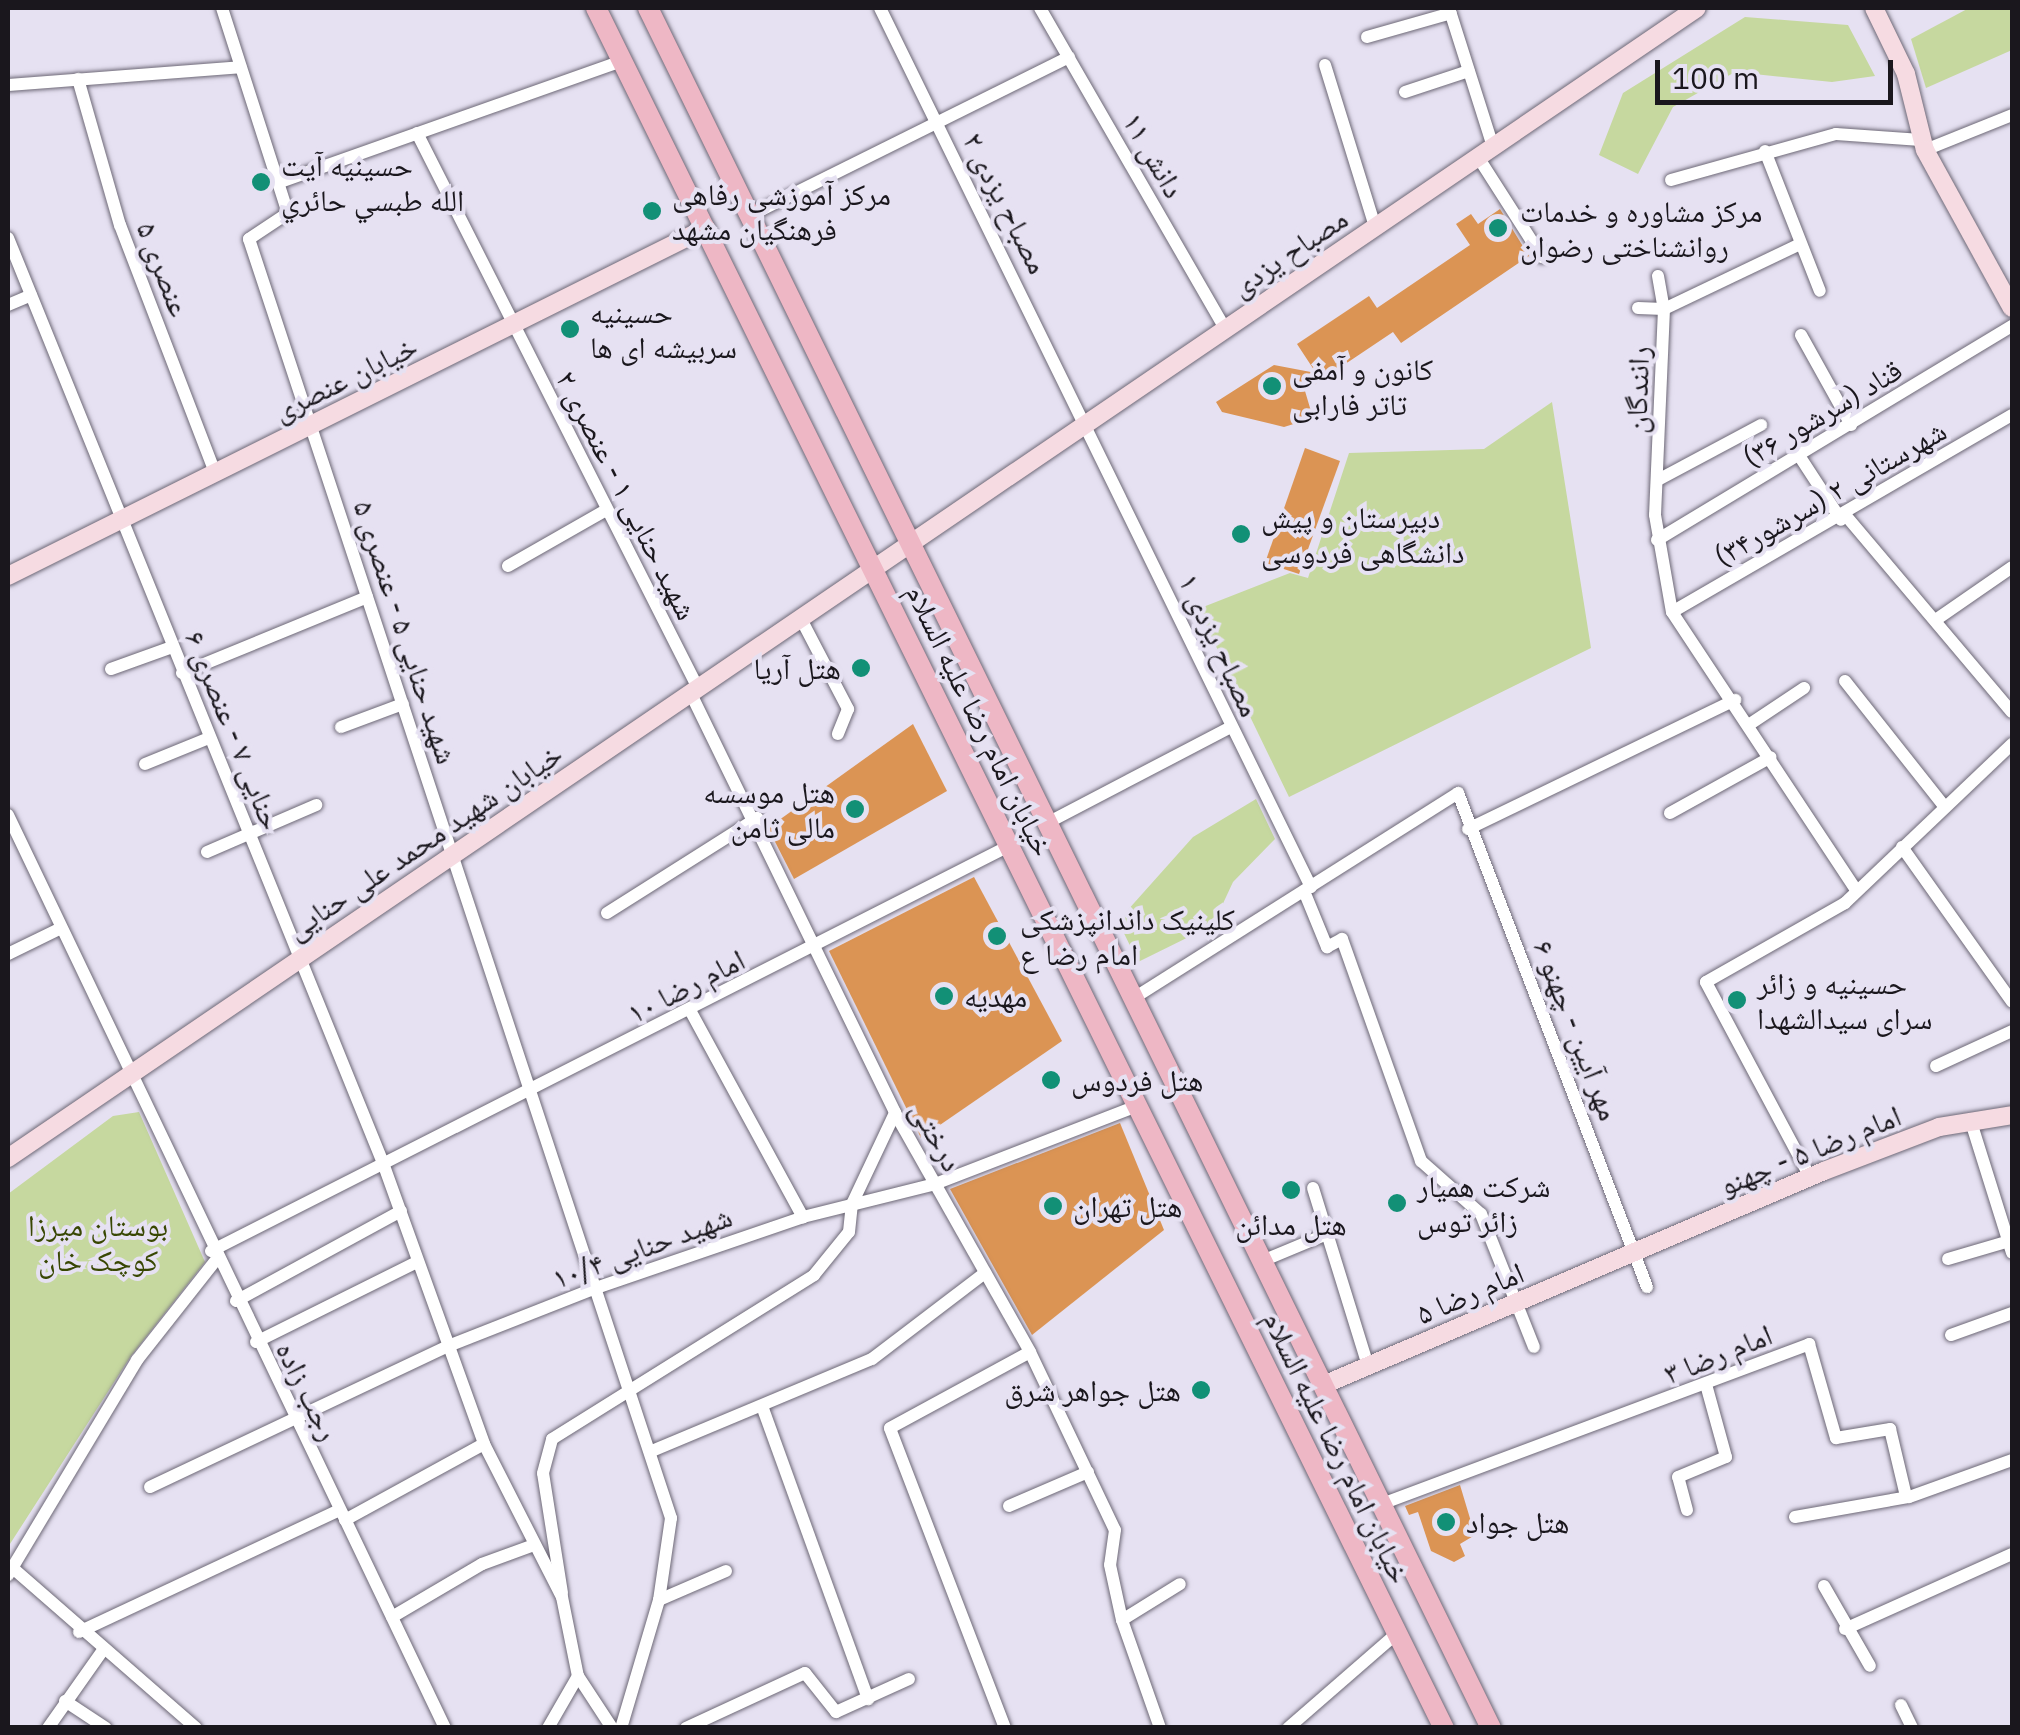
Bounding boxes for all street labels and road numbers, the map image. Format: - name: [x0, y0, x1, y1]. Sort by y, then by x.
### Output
- street label: دانش ۱۱: [1115, 106, 1193, 204]
- street label: مصباح یزدی ۲: [955, 126, 1057, 280]
- street label: مصباح یزدی: [1224, 200, 1354, 304]
- street label: عنصری ۵: [130, 217, 198, 321]
- street label: خیابان عنصری: [267, 328, 423, 428]
- street label: رانندگان: [1617, 346, 1657, 434]
- street label: قناد (سرشور ۳۶): [1736, 351, 1908, 475]
- street label: شهید حنایی ۱ - عنصری ۲: [549, 364, 705, 626]
- street label: شهرستانی ۲ (سرشور۳۴): [1707, 412, 1953, 574]
- street label: شهید حنایی ۵ - عنصری ۵: [346, 496, 466, 768]
- street label: مصباح یزدی ۱: [1171, 568, 1269, 722]
- street label: خیابان امام رضا علیه السلام: [898, 578, 1062, 862]
- street label: حنایی ۷ - عنصری ۶: [178, 625, 290, 835]
- street label: خیابان شهید محمد علی حنایی: [279, 735, 569, 947]
- street label: مهر آیین - چهنو ۶: [1526, 935, 1628, 1125]
- street label: امام رضا ۱۰: [621, 941, 751, 1031]
- street label: درختی: [903, 1095, 971, 1177]
- street label: امام رضا ۵ - چهنو: [1714, 1097, 1906, 1203]
- street label: شهید حنایی ۱۰/۴: [547, 1198, 737, 1296]
- street label: امام رضا ۵: [1411, 1254, 1529, 1332]
- street label: خیابان امام رضا علیه السلام: [1255, 1305, 1419, 1589]
- street label: امام رضا ۳: [1659, 1316, 1777, 1392]
- street label: رجب زاده: [269, 1336, 347, 1446]

